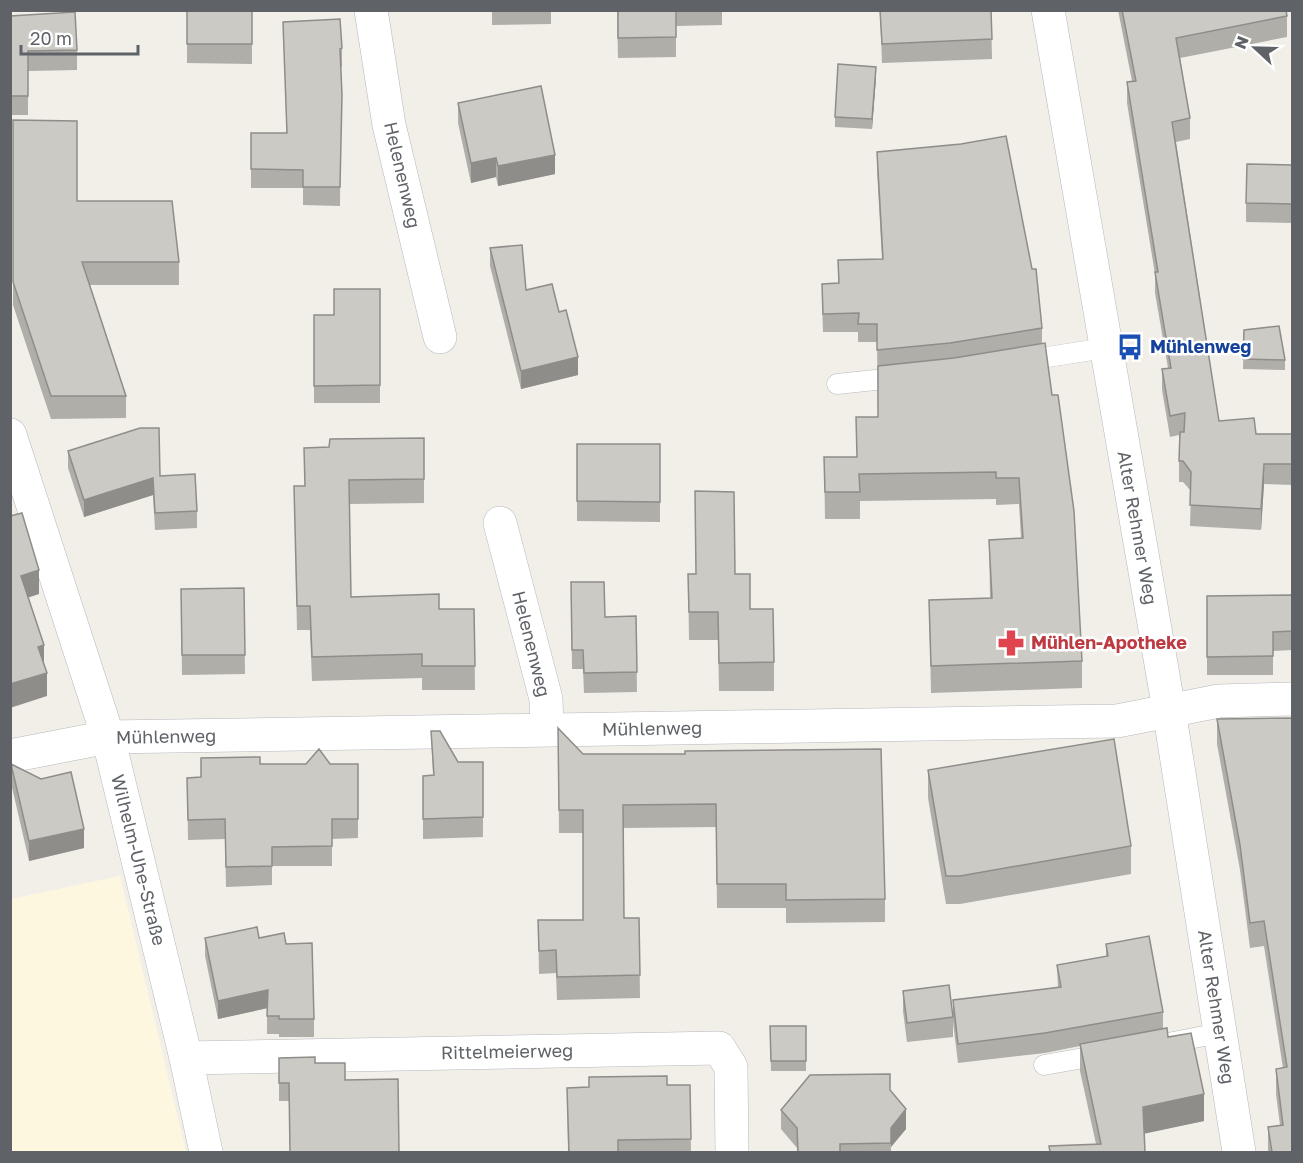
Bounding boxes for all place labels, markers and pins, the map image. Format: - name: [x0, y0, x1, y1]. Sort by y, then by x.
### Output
- bus stop icon: Mühlenweg: [1115, 332, 1145, 362]
- place label: Mühlenweg: [1150, 335, 1251, 357]
- pharmacy icon: Mühlen-Apotheke: [996, 628, 1026, 658]
- place label: Mühlen-Apotheke: [1031, 631, 1187, 653]

